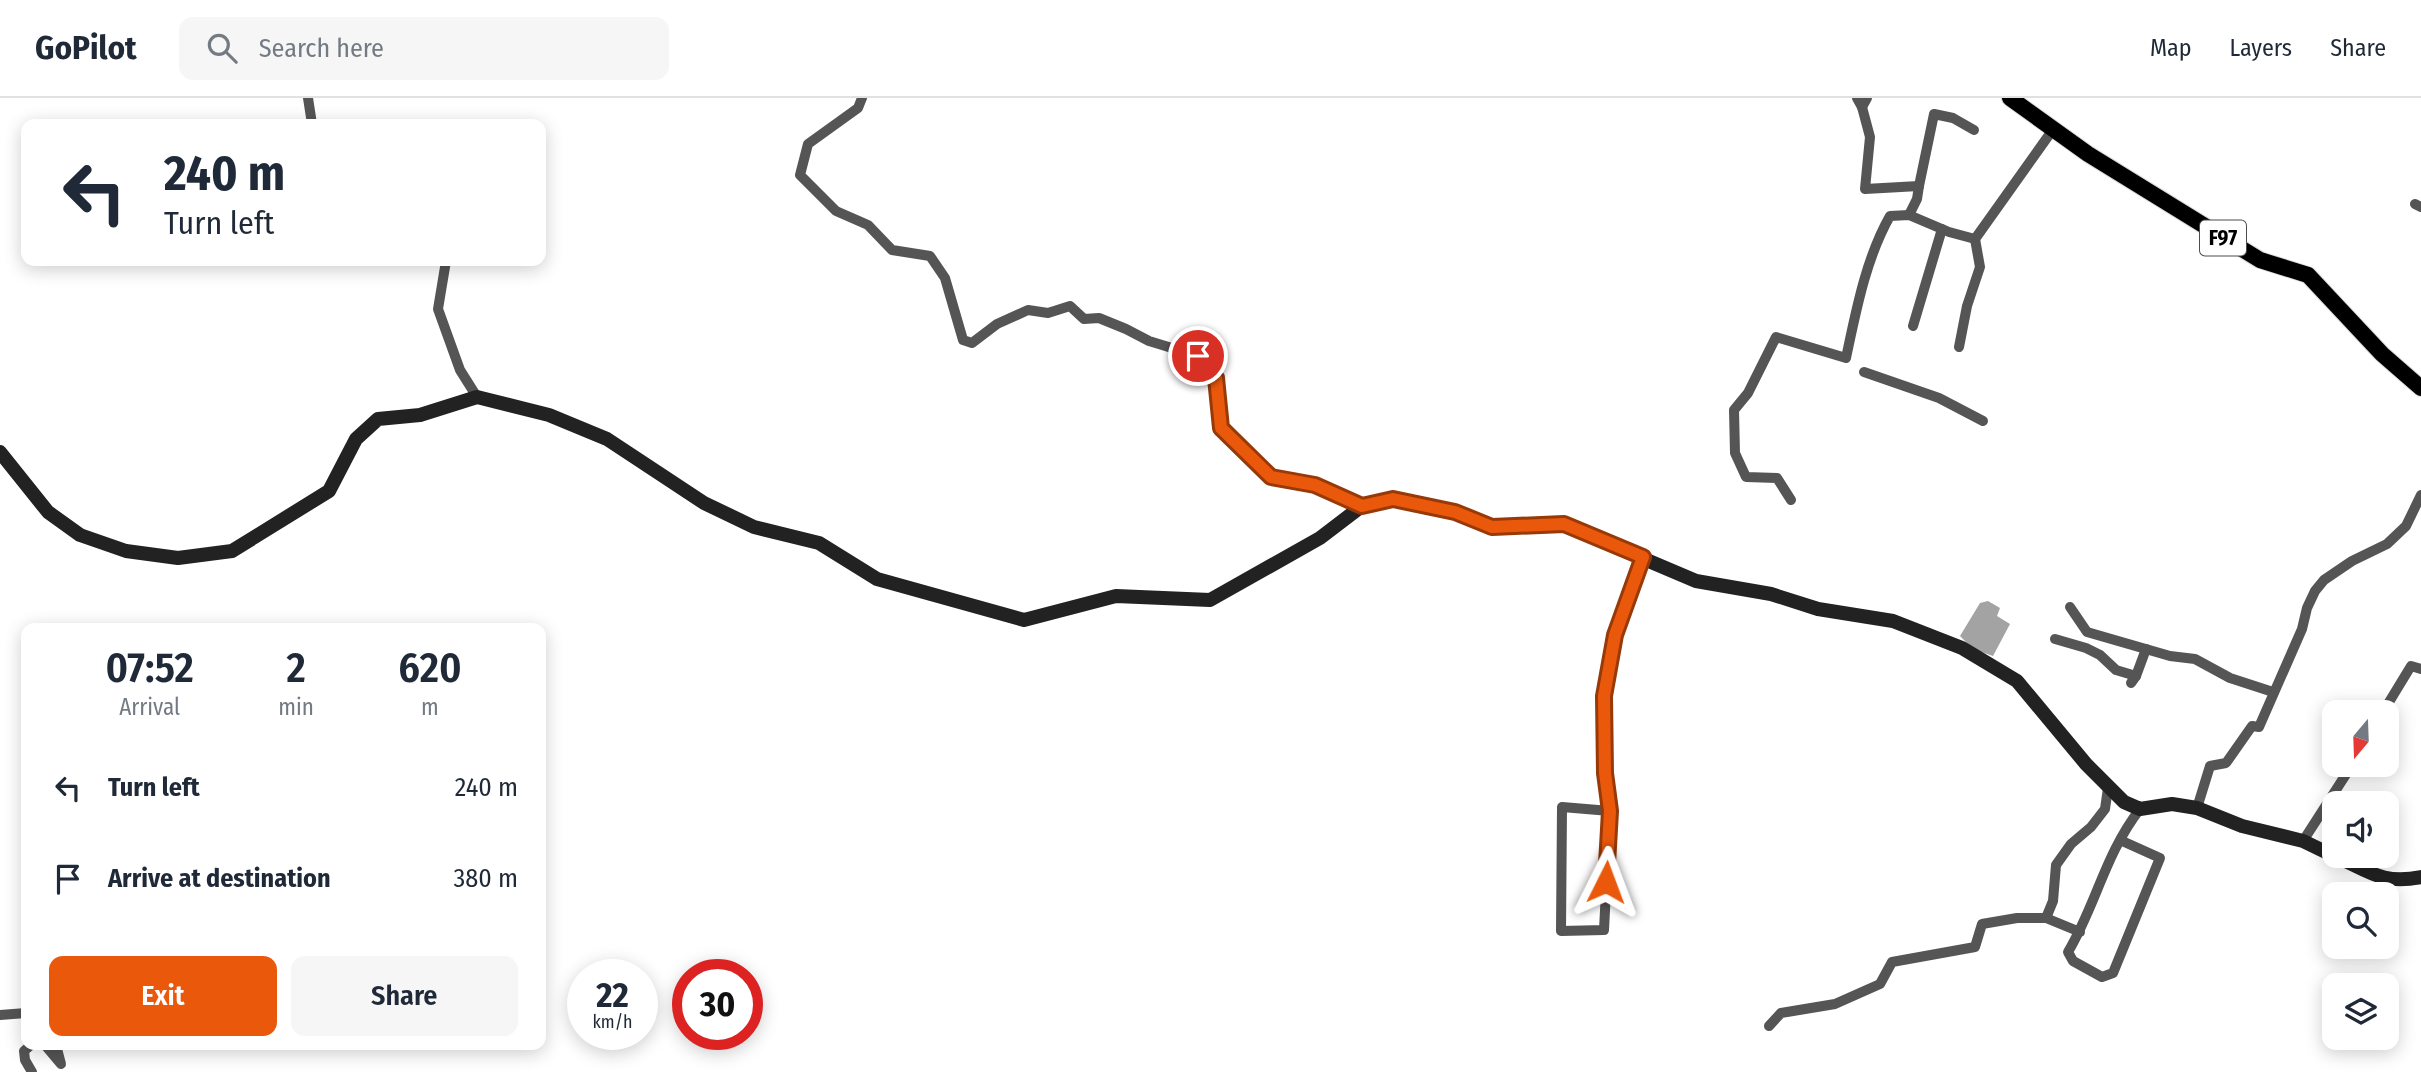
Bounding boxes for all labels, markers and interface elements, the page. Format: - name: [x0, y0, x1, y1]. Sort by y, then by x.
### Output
- search box: [179, 17, 669, 80]
- text: GoPilot: [35, 28, 137, 68]
- icon: search: [203, 29, 241, 67]
- text: Search here: [259, 33, 384, 64]
- text: Map: [2150, 34, 2192, 62]
- text: Layers: [2230, 34, 2292, 62]
- text: Share: [2330, 34, 2386, 62]
- text: 240 m: [164, 144, 285, 203]
- icon: left: [49, 147, 140, 238]
- text: Turn left: [164, 204, 274, 242]
- road number: F97: [2200, 220, 2246, 256]
- pin: [1168, 326, 1228, 386]
- icon: arrive: [1179, 337, 1217, 375]
- text: 07:52: [105, 643, 194, 693]
- text: 2: [286, 643, 306, 693]
- text: 620: [398, 643, 462, 693]
- text: Arrival: [119, 693, 180, 721]
- text: min: [278, 693, 314, 721]
- text: m: [421, 693, 439, 721]
- north arrow: [2322, 700, 2399, 777]
- map controls: [2322, 700, 2399, 1050]
- icon: left: [49, 769, 87, 807]
- text: Turn left: [108, 772, 200, 803]
- text: 240 m: [455, 772, 518, 803]
- button: sound: [2322, 791, 2399, 868]
- position arrow: [1569, 845, 1643, 919]
- icon: arrive: [49, 860, 87, 898]
- text: Arrive at destination: [108, 863, 331, 894]
- text: 380 m: [454, 863, 518, 894]
- button: search: [2322, 882, 2399, 959]
- button: Exit: [49, 956, 277, 1036]
- button: Share: [291, 956, 518, 1036]
- speed limit sign: 30: [672, 959, 763, 1050]
- button: layers: [2322, 973, 2399, 1050]
- text: 22: [596, 974, 629, 1016]
- text: km/h: [592, 1011, 633, 1033]

